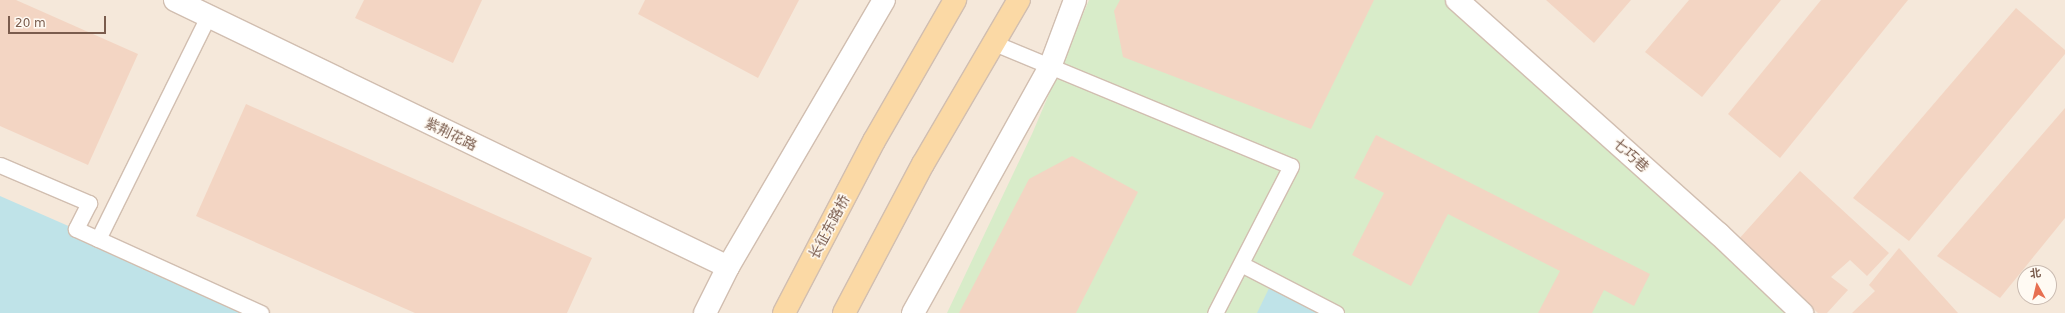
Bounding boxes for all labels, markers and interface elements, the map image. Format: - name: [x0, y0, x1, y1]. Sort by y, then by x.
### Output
- scale bar: [10, 8, 108, 34]
- text: 20 m: [15, 16, 46, 30]
- street label: 紫荆花路: [422, 114, 480, 154]
- street label: 七巧巷: [1610, 135, 1652, 175]
- street label: 长征东路桥: [805, 192, 853, 262]
- north arrow: [2017, 265, 2057, 305]
- text: 北: [2029, 266, 2042, 281]

